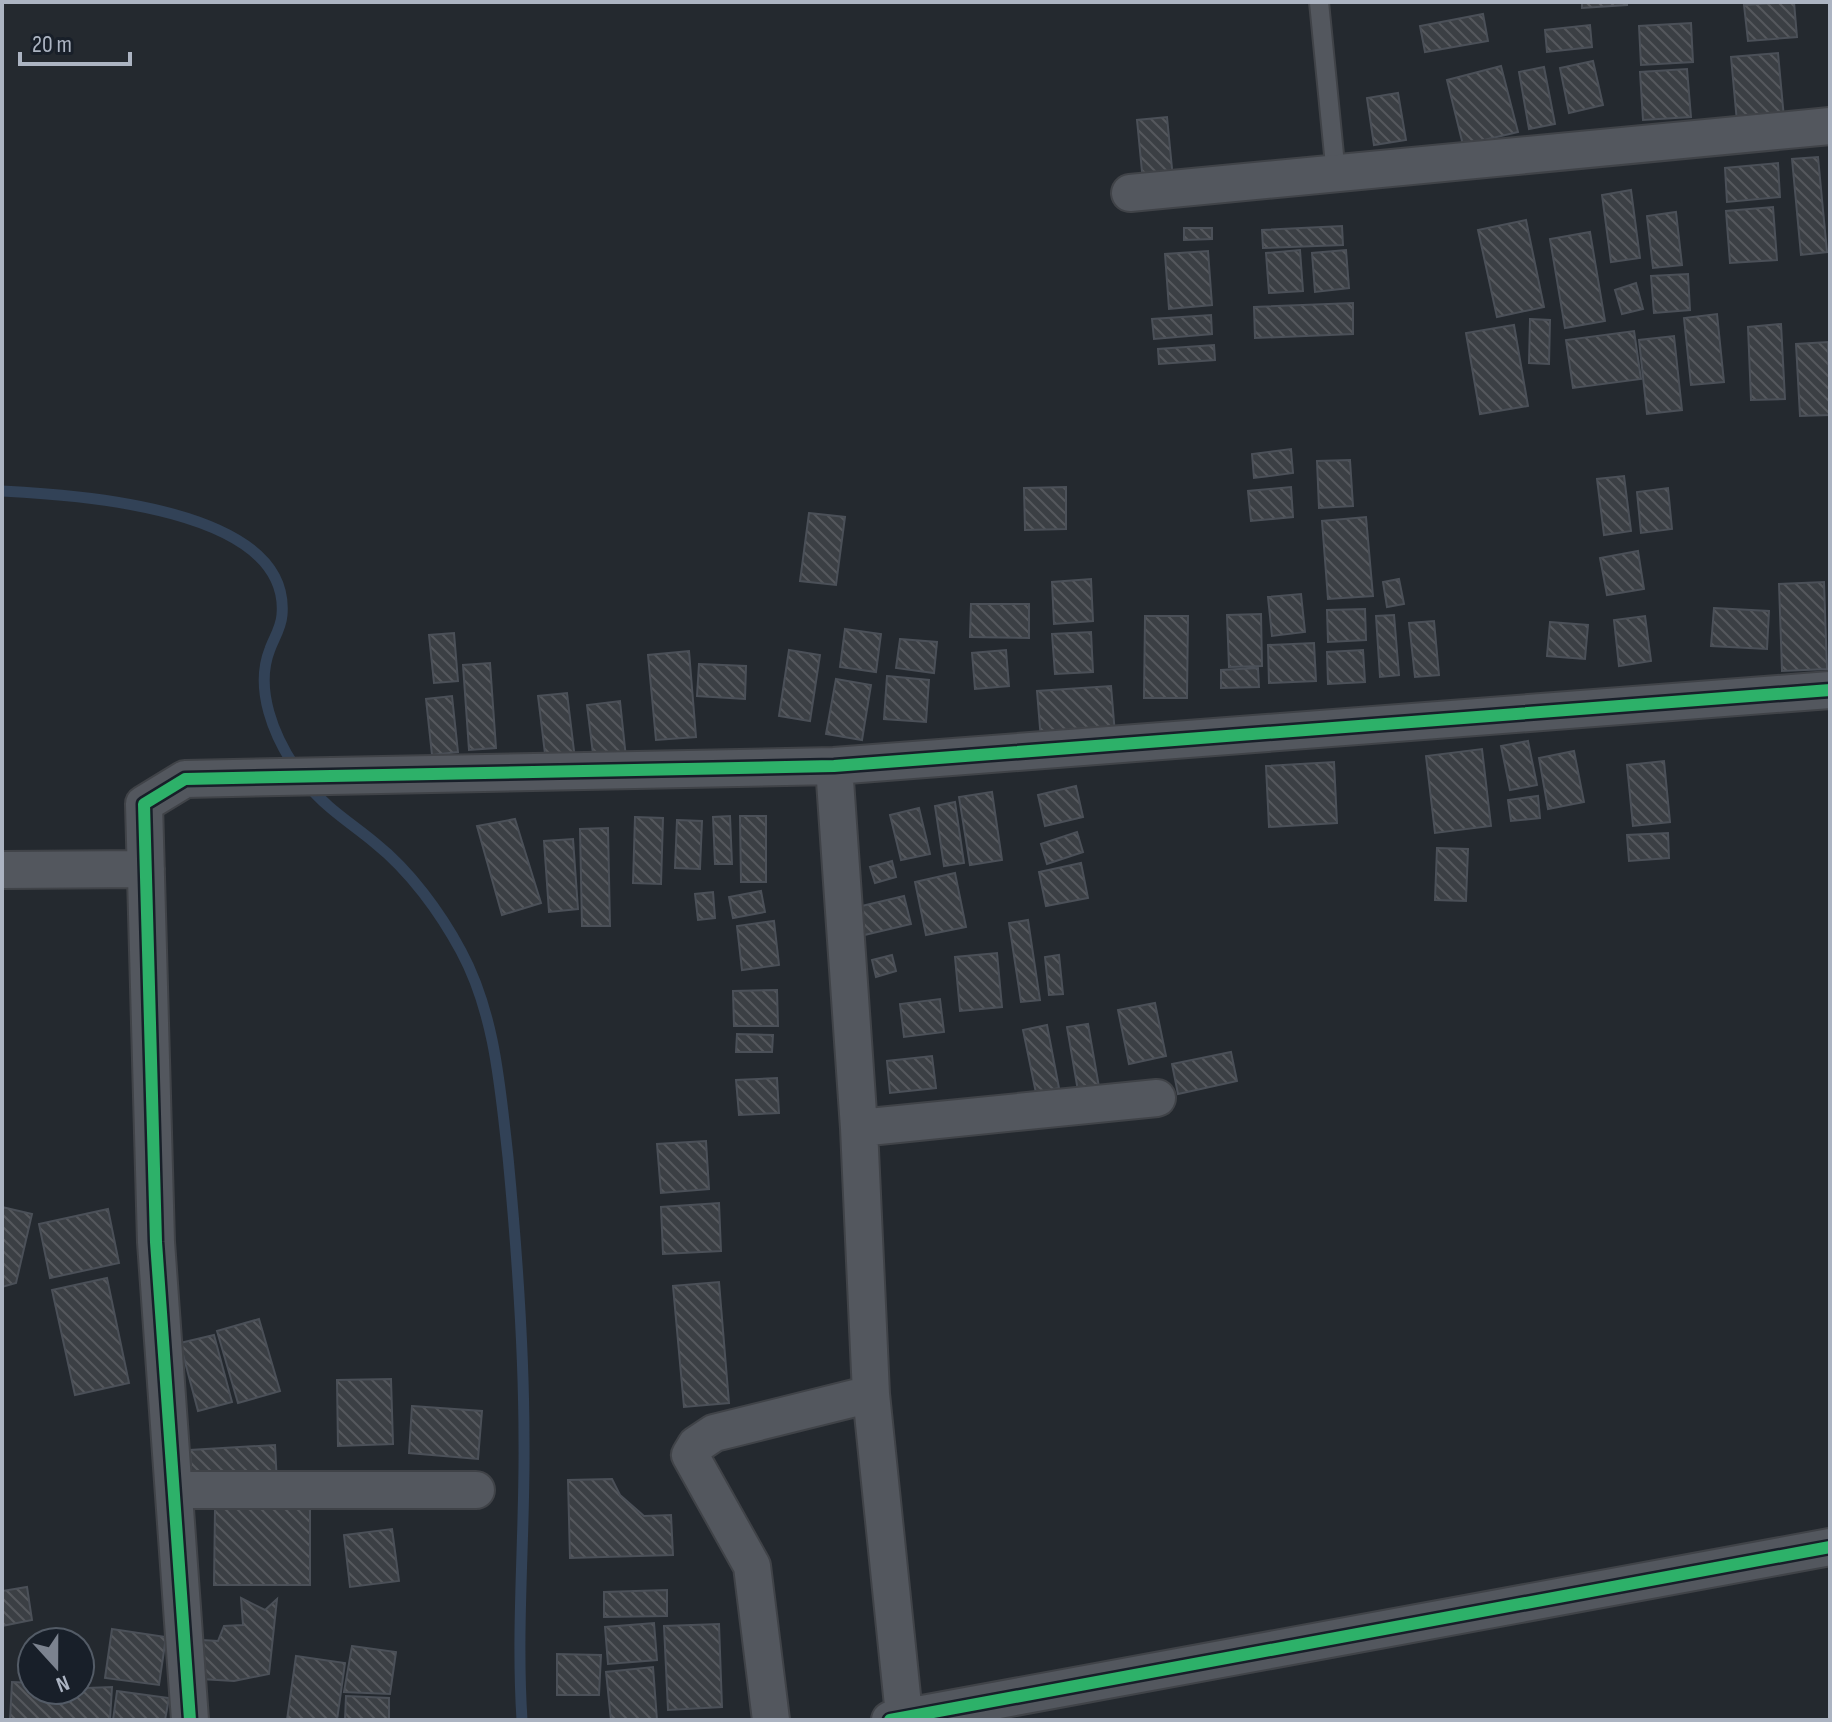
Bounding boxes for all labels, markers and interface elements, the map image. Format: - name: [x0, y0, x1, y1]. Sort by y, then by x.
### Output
- scale bar: [20, 16, 130, 66]
- text: 20 m: [32, 30, 72, 59]
- north arrow: [16, 1626, 96, 1706]
- text: N: [52, 1669, 73, 1698]

